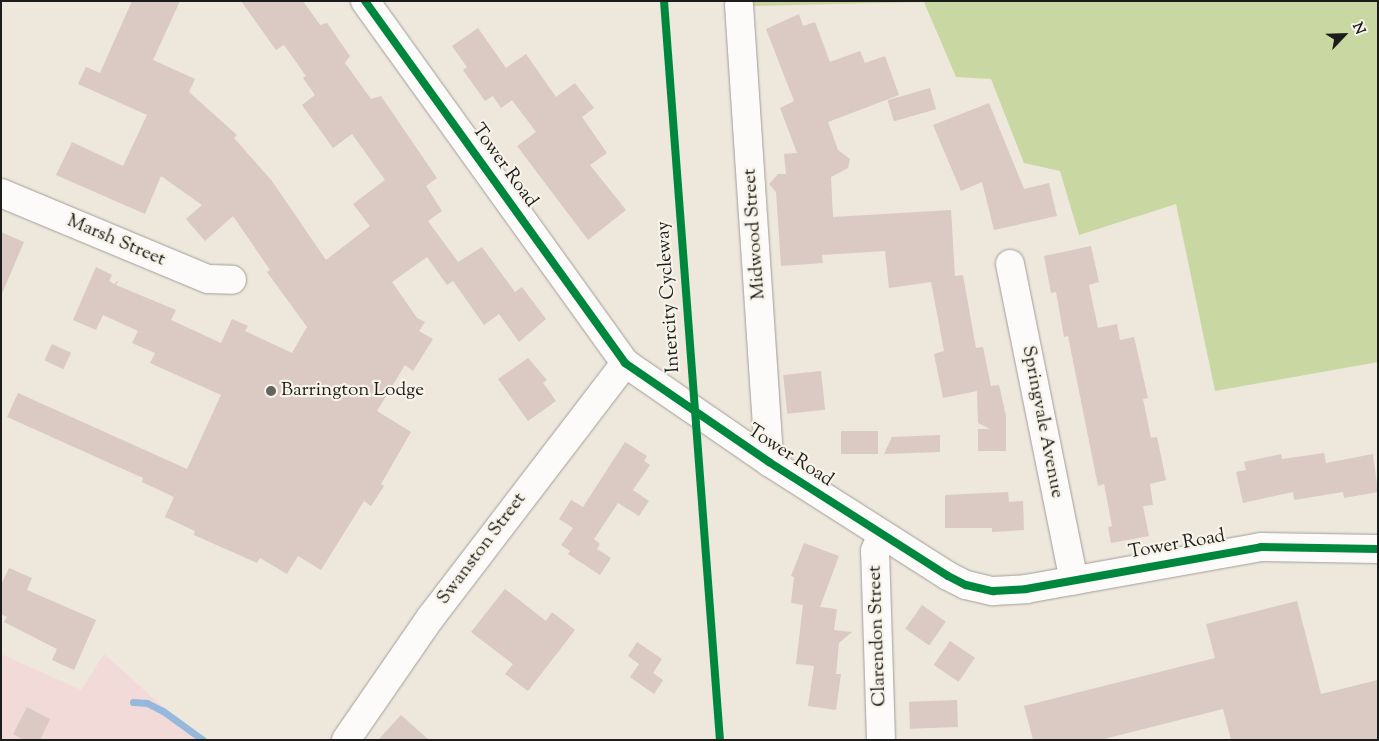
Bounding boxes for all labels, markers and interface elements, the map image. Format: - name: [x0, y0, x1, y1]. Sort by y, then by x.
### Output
- north arrow: [1319, 10, 1369, 60]
- text: N: [1346, 20, 1369, 38]
- street label: Tower Road: [466, 120, 542, 212]
- street label: Midwood Street: [739, 168, 771, 300]
- street label: Marsh Street: [63, 210, 169, 272]
- street label: Intercity Cycleway: [652, 220, 686, 374]
- street label: Springvale Avenue: [1016, 344, 1068, 500]
- place label: Barrington Lodge: [281, 380, 424, 402]
- marker: Barrington Lodge: [265, 385, 277, 397]
- street label: Tower Road: [743, 420, 837, 492]
- street label: Swanston Street: [433, 489, 531, 609]
- street label: Tower Road: [1127, 525, 1227, 565]
- street label: Clarendon Street: [864, 565, 892, 707]

